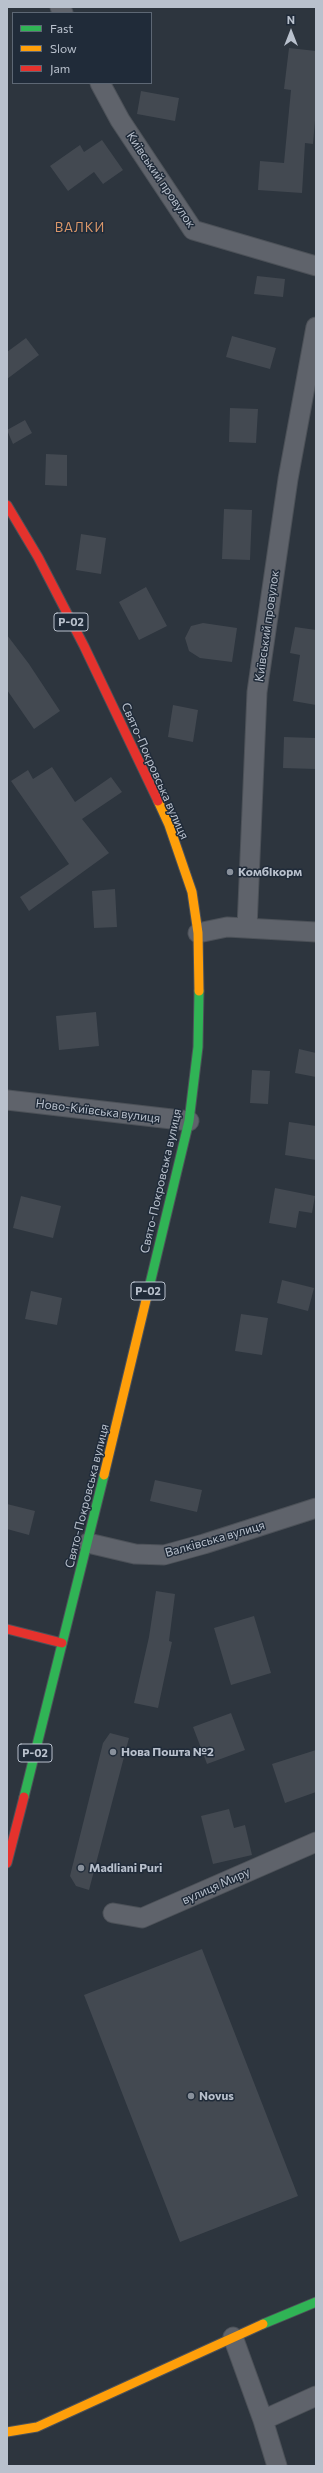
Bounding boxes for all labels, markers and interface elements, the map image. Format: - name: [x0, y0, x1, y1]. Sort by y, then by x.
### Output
- legend: [12, 12, 152, 84]
- north arrow: [271, 12, 311, 52]
- text: N: [287, 13, 295, 26]
- text: Fast: [50, 21, 73, 35]
- text: Slow: [50, 41, 77, 55]
- text: Jam: [50, 61, 70, 75]
- street label: Київський провулок: [124, 129, 198, 231]
- district label: ВАЛКИ: [55, 220, 105, 236]
- street label: Київський провулок: [252, 569, 282, 683]
- road number: Р-02: [54, 613, 88, 631]
- street label: Свято-Покровська вулиця: [118, 700, 192, 842]
- place label: Комбікорм: [238, 865, 302, 879]
- marker: Комбікорм: [225, 867, 235, 877]
- street label: Ново-Київська вулиця: [35, 1096, 161, 1126]
- street label: Свято-Покровська вулиця: [137, 1107, 185, 1255]
- road number: Р-02: [131, 1282, 165, 1300]
- street label: Свято-Покровська вулиця: [62, 1422, 112, 1570]
- street label: Валківська вулиця: [163, 1518, 267, 1560]
- road number: Р-02: [18, 1744, 52, 1762]
- place label: Нова Пошта №2: [121, 1745, 214, 1759]
- marker: Нова Пошта №2: [108, 1747, 118, 1757]
- place label: Madliani Puri: [89, 1861, 162, 1875]
- marker: Madliani Puri: [76, 1863, 86, 1873]
- street label: вулиця Миру: [180, 1865, 252, 1907]
- place label: Novus: [199, 2089, 234, 2103]
- marker: Novus: [186, 2091, 196, 2101]

